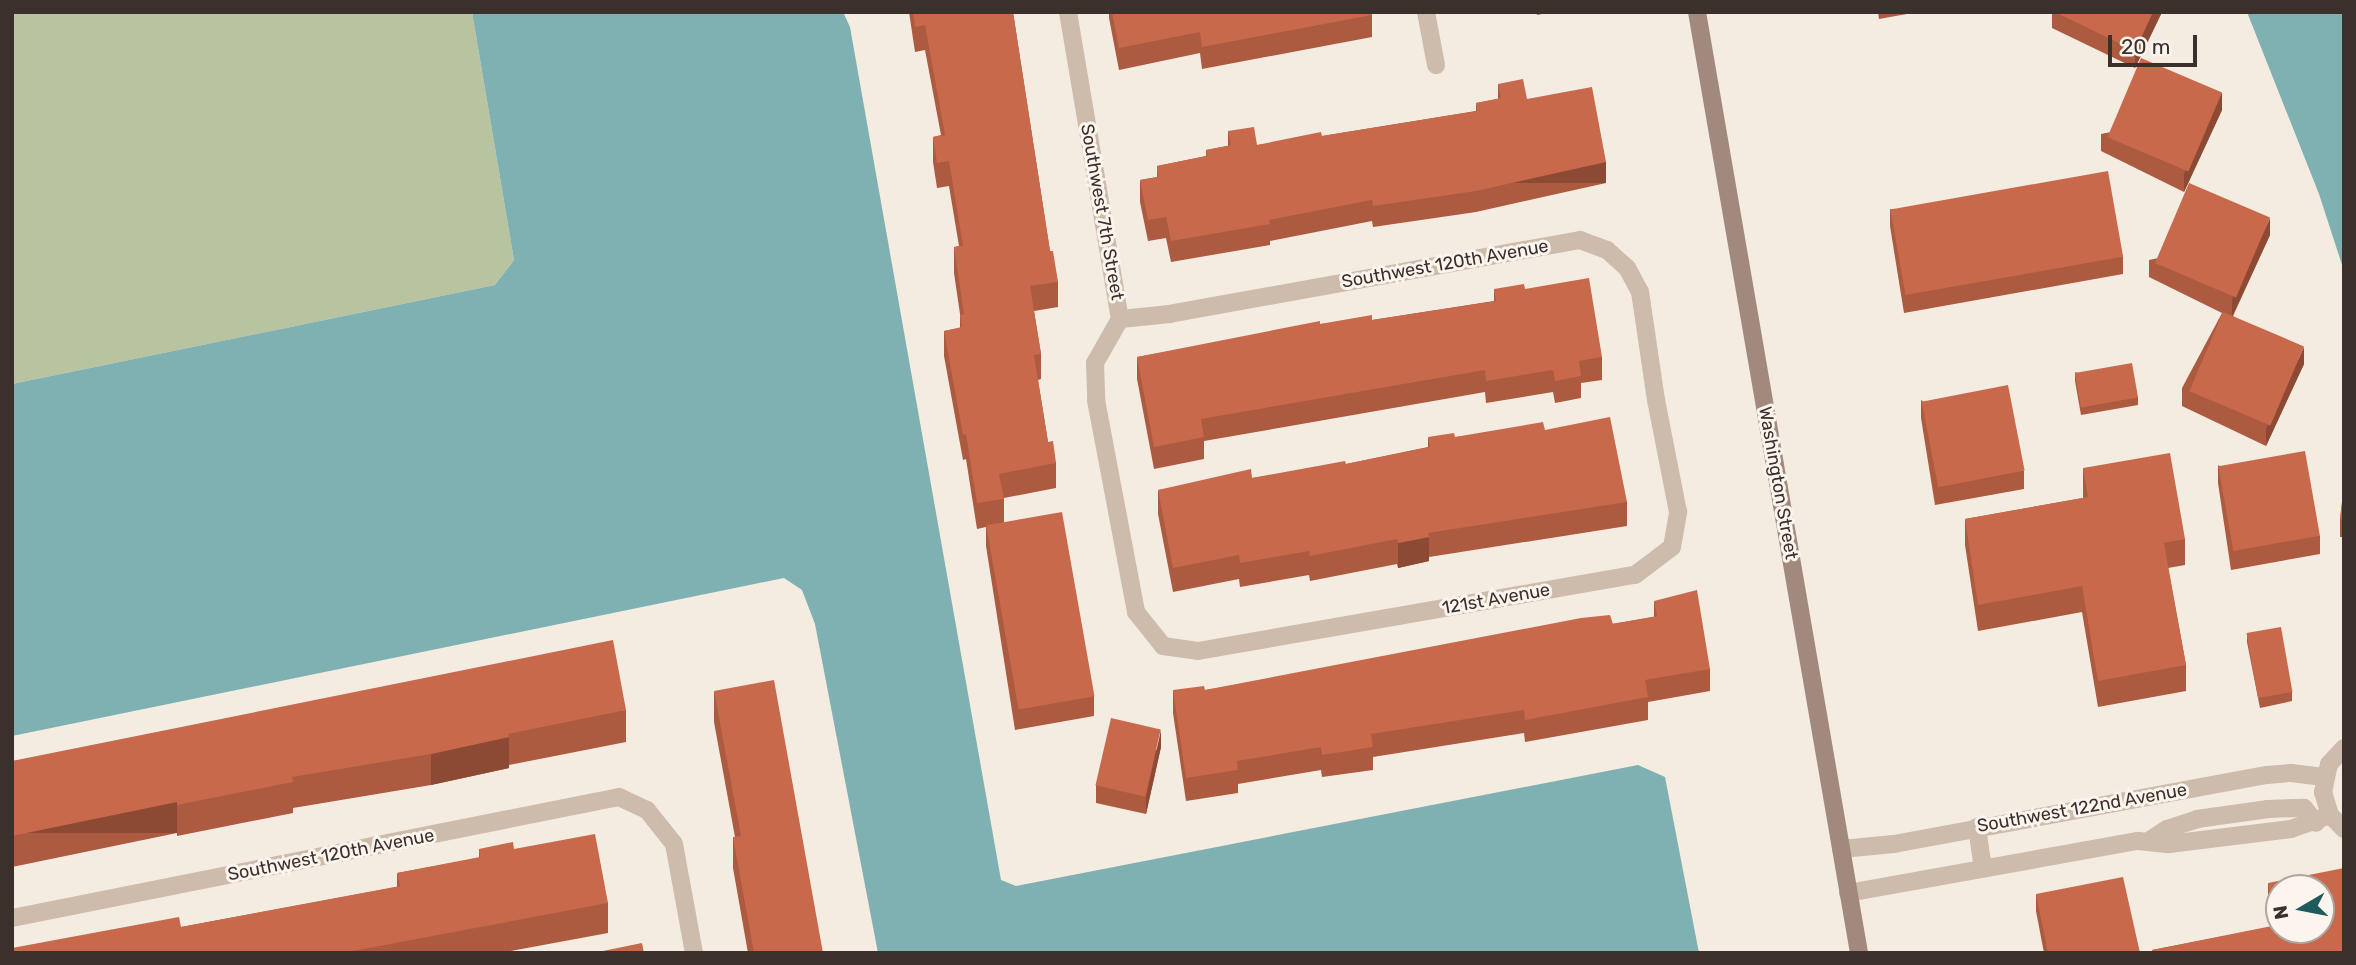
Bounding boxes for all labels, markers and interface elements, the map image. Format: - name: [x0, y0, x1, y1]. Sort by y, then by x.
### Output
- scale bar: [2111, 21, 2200, 65]
- text: 20 m: [2121, 34, 2170, 59]
- street label: Southwest 7th Street: [1076, 122, 1128, 302]
- street label: Southwest 120th Avenue: [1340, 235, 1550, 293]
- street label: Washington Street: [1754, 405, 1802, 561]
- street label: 121st Avenue: [1440, 579, 1552, 619]
- street label: Southwest 122nd Avenue: [1975, 779, 2189, 837]
- street label: Southwest 120th Avenue: [226, 824, 436, 886]
- north arrow: [2265, 874, 2335, 944]
- text: N: [2268, 904, 2293, 921]

